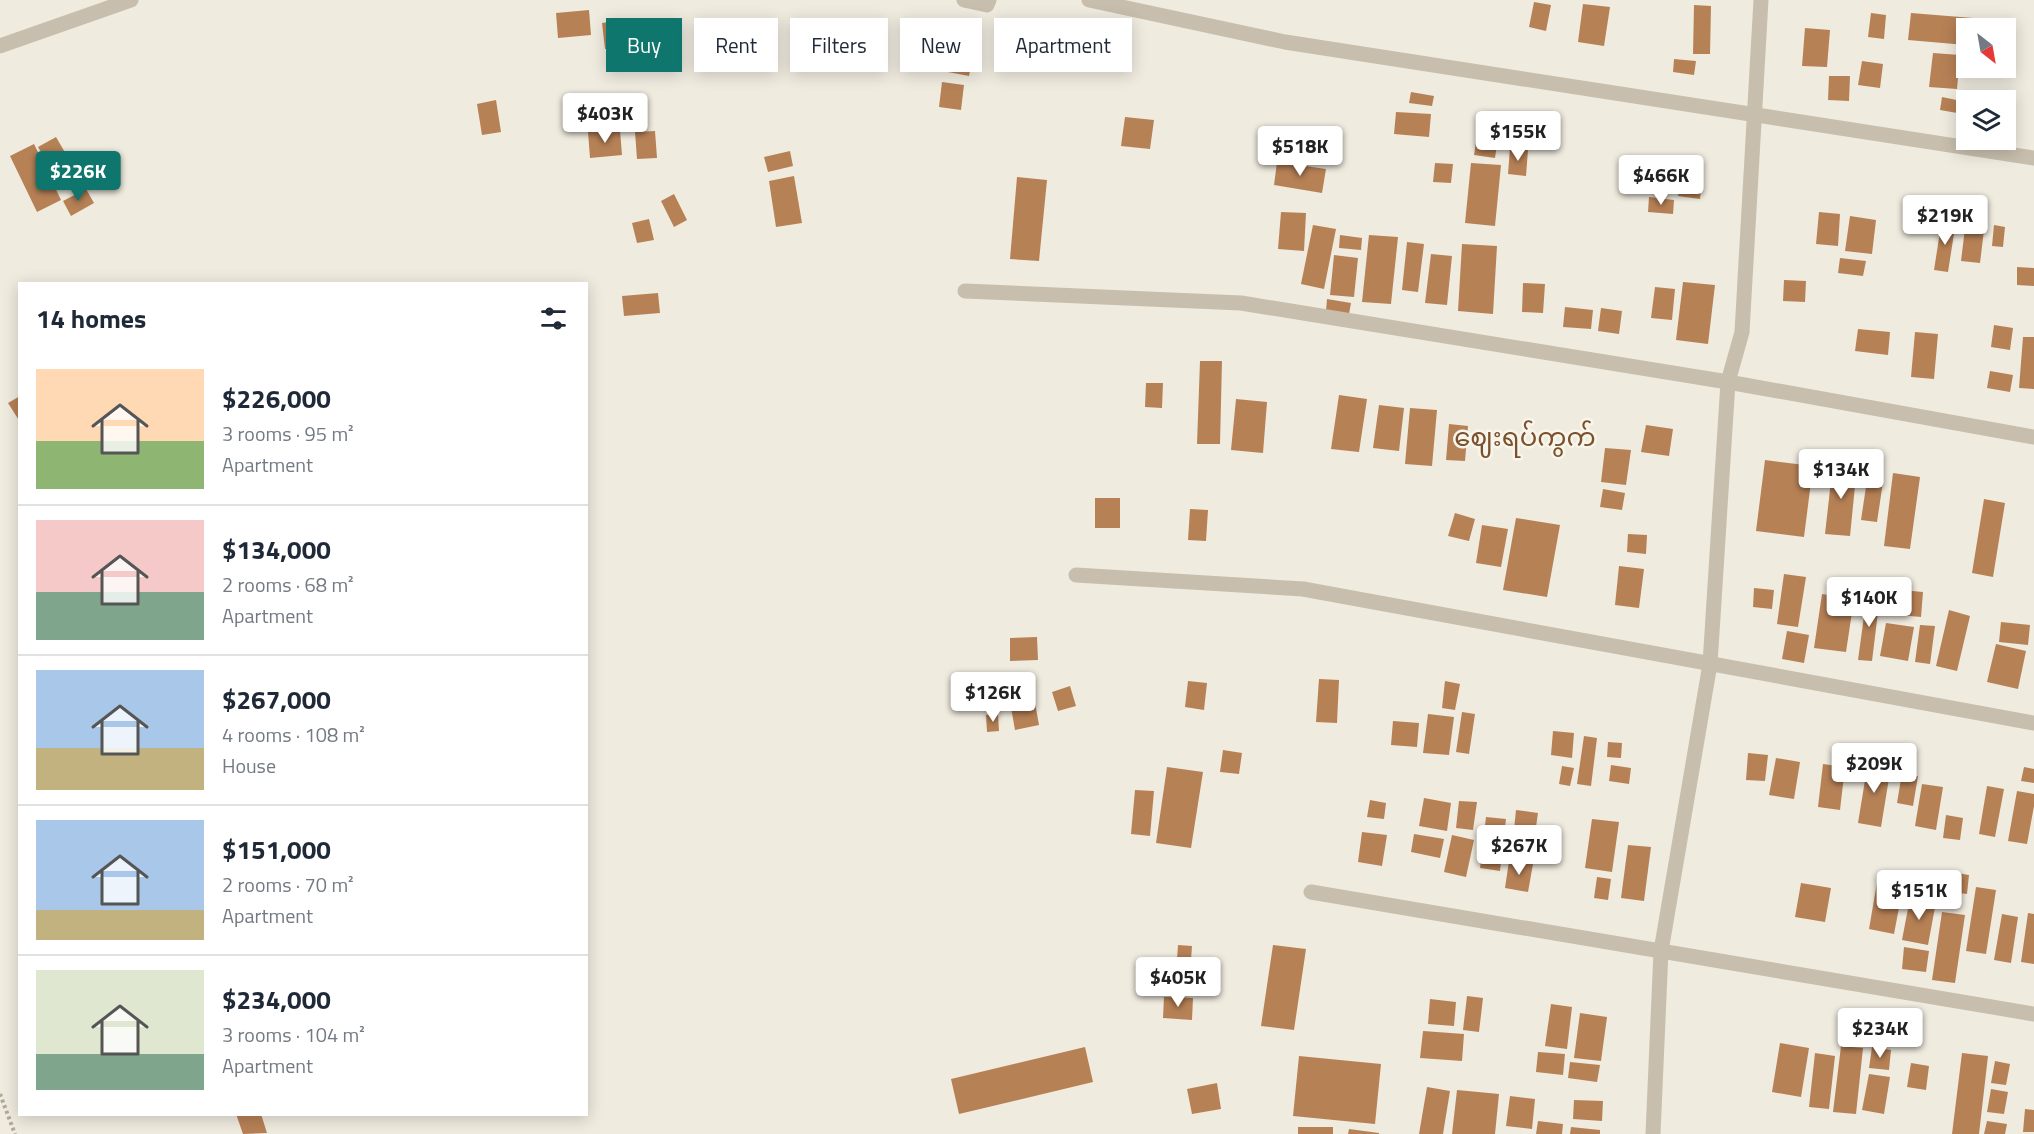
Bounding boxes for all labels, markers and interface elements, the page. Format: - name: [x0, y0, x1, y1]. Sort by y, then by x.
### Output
- chip: Buy: [606, 18, 682, 72]
- chip: Rent: [694, 18, 778, 72]
- chip: Filters: [790, 18, 888, 72]
- chip: New: [900, 18, 982, 72]
- chip: Apartment: [994, 18, 1132, 72]
- north arrow: [1956, 18, 2016, 78]
- map controls: [1956, 18, 2016, 150]
- button: layers: [1956, 90, 2016, 150]
- pin: $403K: [563, 93, 647, 144]
- text: $403K: [577, 97, 633, 128]
- pin: $155K: [1476, 111, 1560, 162]
- text: $155K: [1490, 115, 1546, 146]
- pin: $518K: [1258, 126, 1342, 177]
- text: $518K: [1272, 130, 1328, 161]
- pin: $226K: [36, 151, 120, 202]
- text: $226K: [50, 155, 106, 186]
- pin: $466K: [1619, 155, 1703, 206]
- text: $466K: [1633, 159, 1689, 190]
- pin: $219K: [1903, 195, 1987, 246]
- text: $219K: [1917, 199, 1973, 230]
- text: 14 homes: [36, 299, 146, 338]
- icon: filters: [537, 302, 570, 335]
- text: $226,000: [222, 379, 331, 418]
- icon: home: [84, 393, 156, 465]
- district label: ဈေးရပ်ကွက်: [1454, 417, 1596, 458]
- text: 3 rooms · 95 m²: [222, 418, 354, 449]
- text: Apartment: [222, 449, 313, 480]
- pin: $134K: [1799, 449, 1883, 500]
- text: $134K: [1813, 453, 1869, 484]
- text: $134,000: [222, 530, 331, 569]
- icon: home: [84, 544, 156, 616]
- text: 2 rooms · 68 m²: [222, 569, 354, 600]
- pin: $140K: [1827, 577, 1911, 628]
- text: $140K: [1841, 581, 1897, 612]
- text: Apartment: [222, 600, 313, 631]
- pin: $126K: [951, 672, 1035, 723]
- text: $126K: [965, 676, 1021, 707]
- text: $267,000: [222, 680, 331, 719]
- icon: home: [84, 694, 156, 766]
- text: 4 rooms · 108 m²: [222, 719, 365, 750]
- pin: $209K: [1832, 743, 1916, 794]
- text: $209K: [1846, 747, 1902, 778]
- text: House: [222, 750, 276, 781]
- pin: $267K: [1477, 825, 1561, 876]
- text: $267K: [1491, 829, 1547, 860]
- text: $151,000: [222, 830, 331, 869]
- icon: home: [84, 844, 156, 916]
- text: 2 rooms · 70 m²: [222, 869, 354, 900]
- pin: $151K: [1877, 870, 1961, 921]
- text: $151K: [1891, 874, 1947, 905]
- text: Apartment: [222, 900, 313, 931]
- pin: $405K: [1136, 957, 1220, 1008]
- text: $405K: [1150, 961, 1206, 992]
- text: $234,000: [222, 980, 331, 1019]
- icon: home: [84, 994, 156, 1066]
- pin: $234K: [1838, 1008, 1922, 1059]
- text: $234K: [1852, 1012, 1908, 1043]
- text: 3 rooms · 104 m²: [222, 1019, 365, 1050]
- text: Apartment: [222, 1050, 313, 1081]

